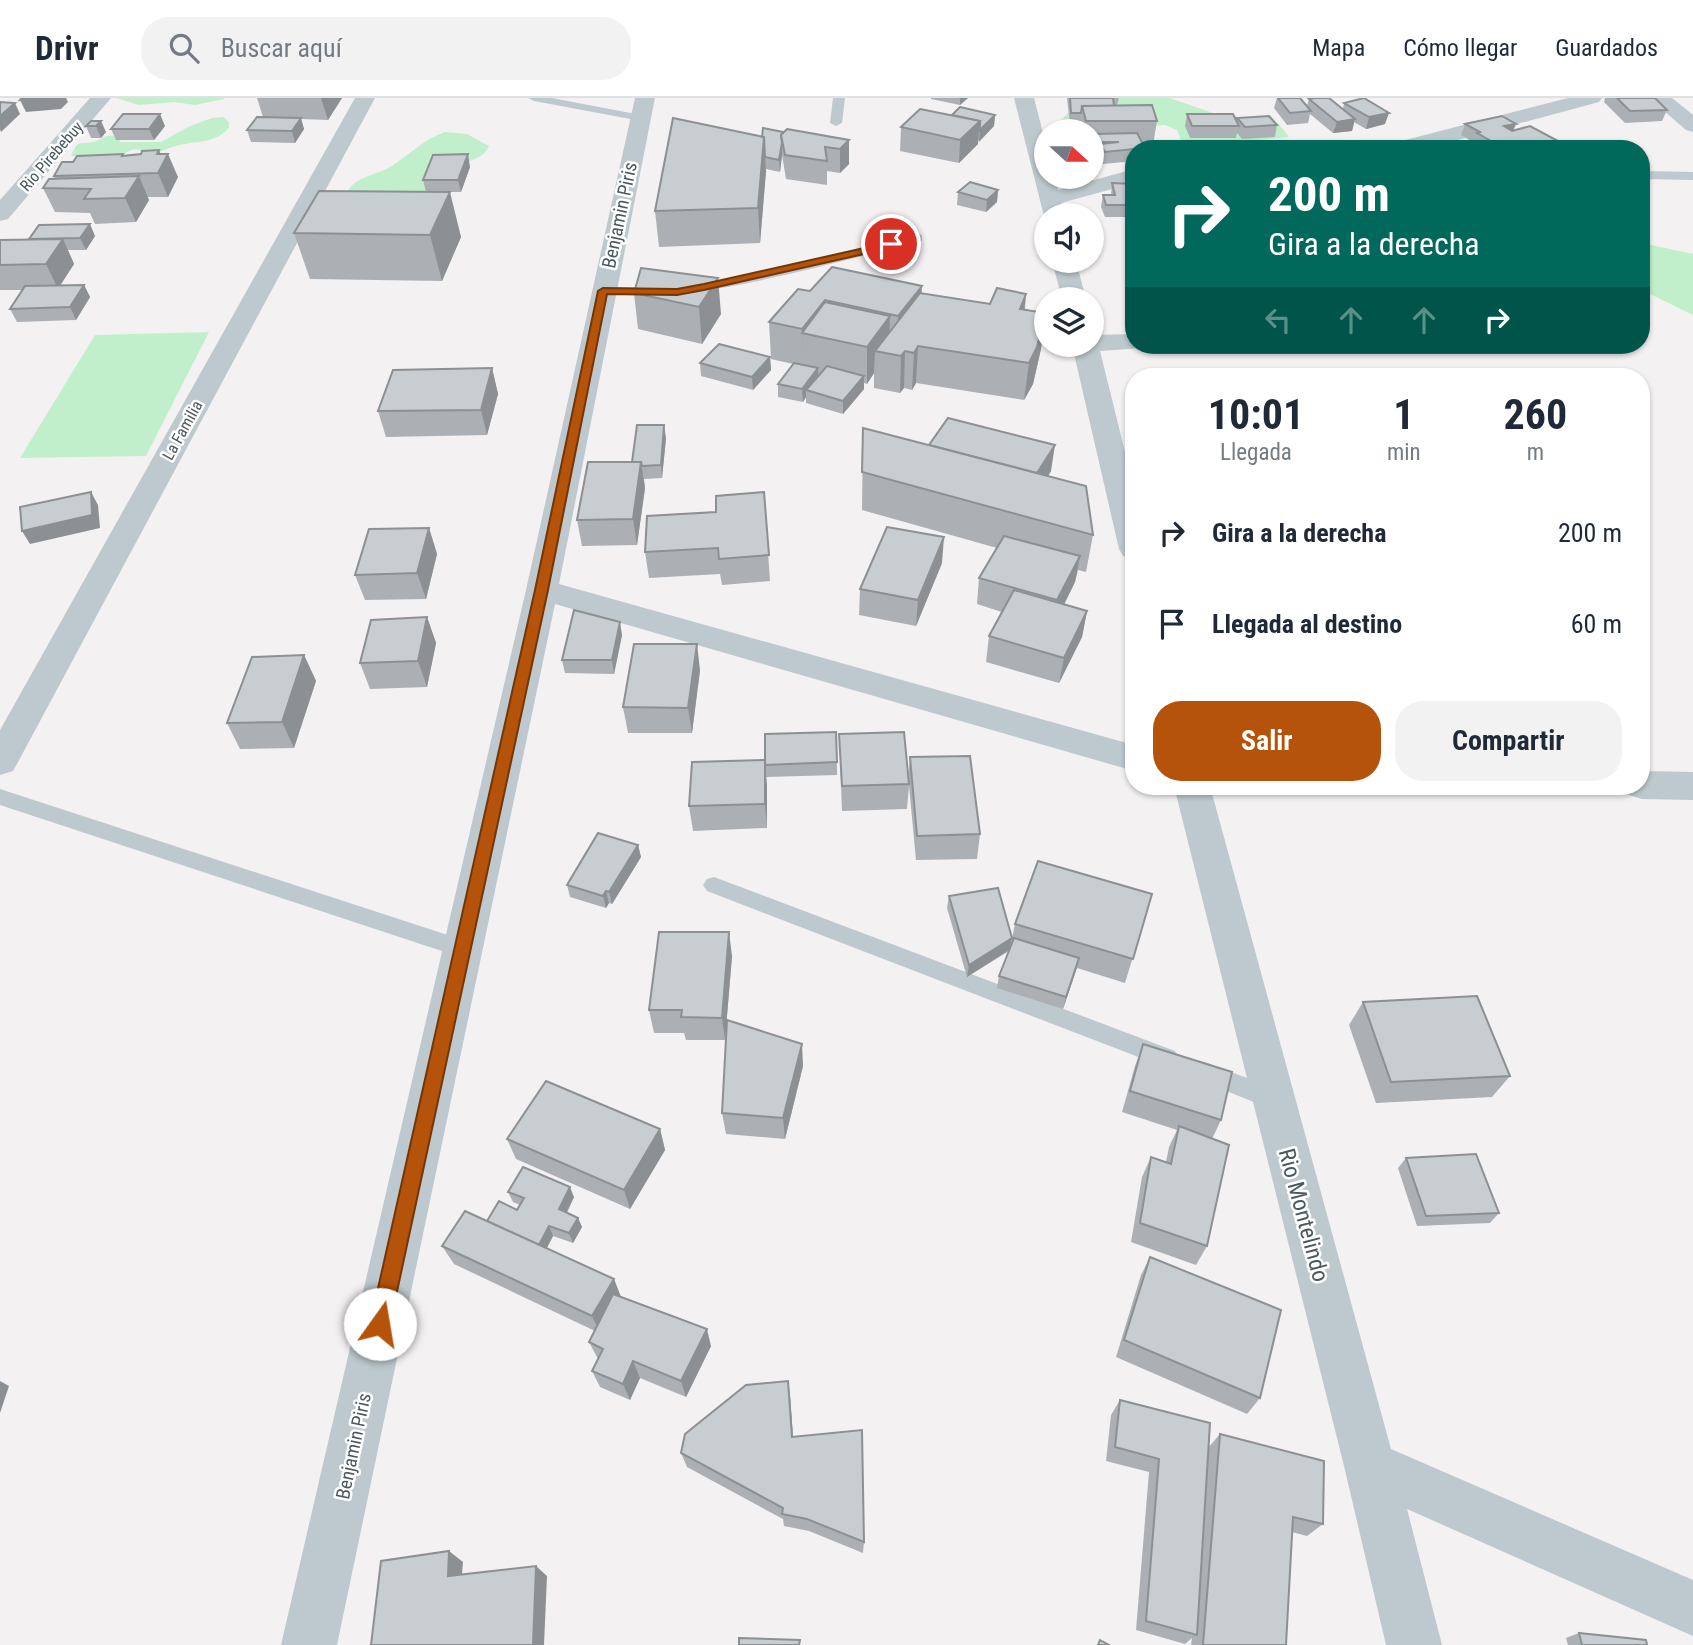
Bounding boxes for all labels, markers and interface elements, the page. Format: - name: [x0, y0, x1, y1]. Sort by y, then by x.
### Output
- search box: [141, 17, 631, 80]
- text: Drivr: [35, 29, 99, 68]
- icon: search: [165, 29, 203, 67]
- text: Buscar aquí: [221, 33, 342, 63]
- text: Mapa: [1312, 34, 1365, 62]
- text: Cómo llegar: [1403, 34, 1517, 62]
- text: Guardados: [1555, 34, 1658, 62]
- street label: Rio Pirebebuy: [16, 117, 87, 195]
- north arrow: [1034, 119, 1104, 189]
- map controls: [1034, 119, 1104, 357]
- street label: Benjamin Piris: [597, 160, 642, 270]
- text: 200 m: [1268, 166, 1390, 223]
- icon: right: [1153, 168, 1244, 259]
- button: sound: [1034, 203, 1104, 273]
- pin: [861, 214, 921, 274]
- icon: arrive: [872, 225, 910, 263]
- text: Gira a la derecha: [1268, 225, 1480, 263]
- button: layers: [1034, 287, 1104, 357]
- icon: left: [1259, 301, 1297, 339]
- icon: ahead: [1332, 301, 1370, 339]
- icon: ahead: [1405, 301, 1443, 339]
- icon: right: [1478, 301, 1516, 339]
- text: 10:01: [1208, 390, 1304, 439]
- text: 1: [1393, 390, 1414, 439]
- text: 260: [1503, 390, 1567, 439]
- street label: La Familia: [158, 397, 206, 463]
- text: Llegada: [1220, 439, 1292, 466]
- text: min: [1387, 439, 1421, 466]
- text: m: [1527, 439, 1544, 466]
- icon: right: [1153, 514, 1191, 552]
- text: Gira a la derecha: [1212, 518, 1386, 548]
- text: 200 m: [1558, 518, 1622, 548]
- icon: arrive: [1153, 605, 1191, 643]
- text: Llegada al destino: [1212, 609, 1402, 639]
- text: 60 m: [1571, 609, 1622, 639]
- button: Salir: [1153, 701, 1381, 781]
- button: Compartir: [1395, 701, 1622, 781]
- street label: Rio Montelindo: [1273, 1146, 1334, 1285]
- position arrow: [343, 1287, 417, 1361]
- street label: Benjamin Piris: [331, 1391, 376, 1501]

